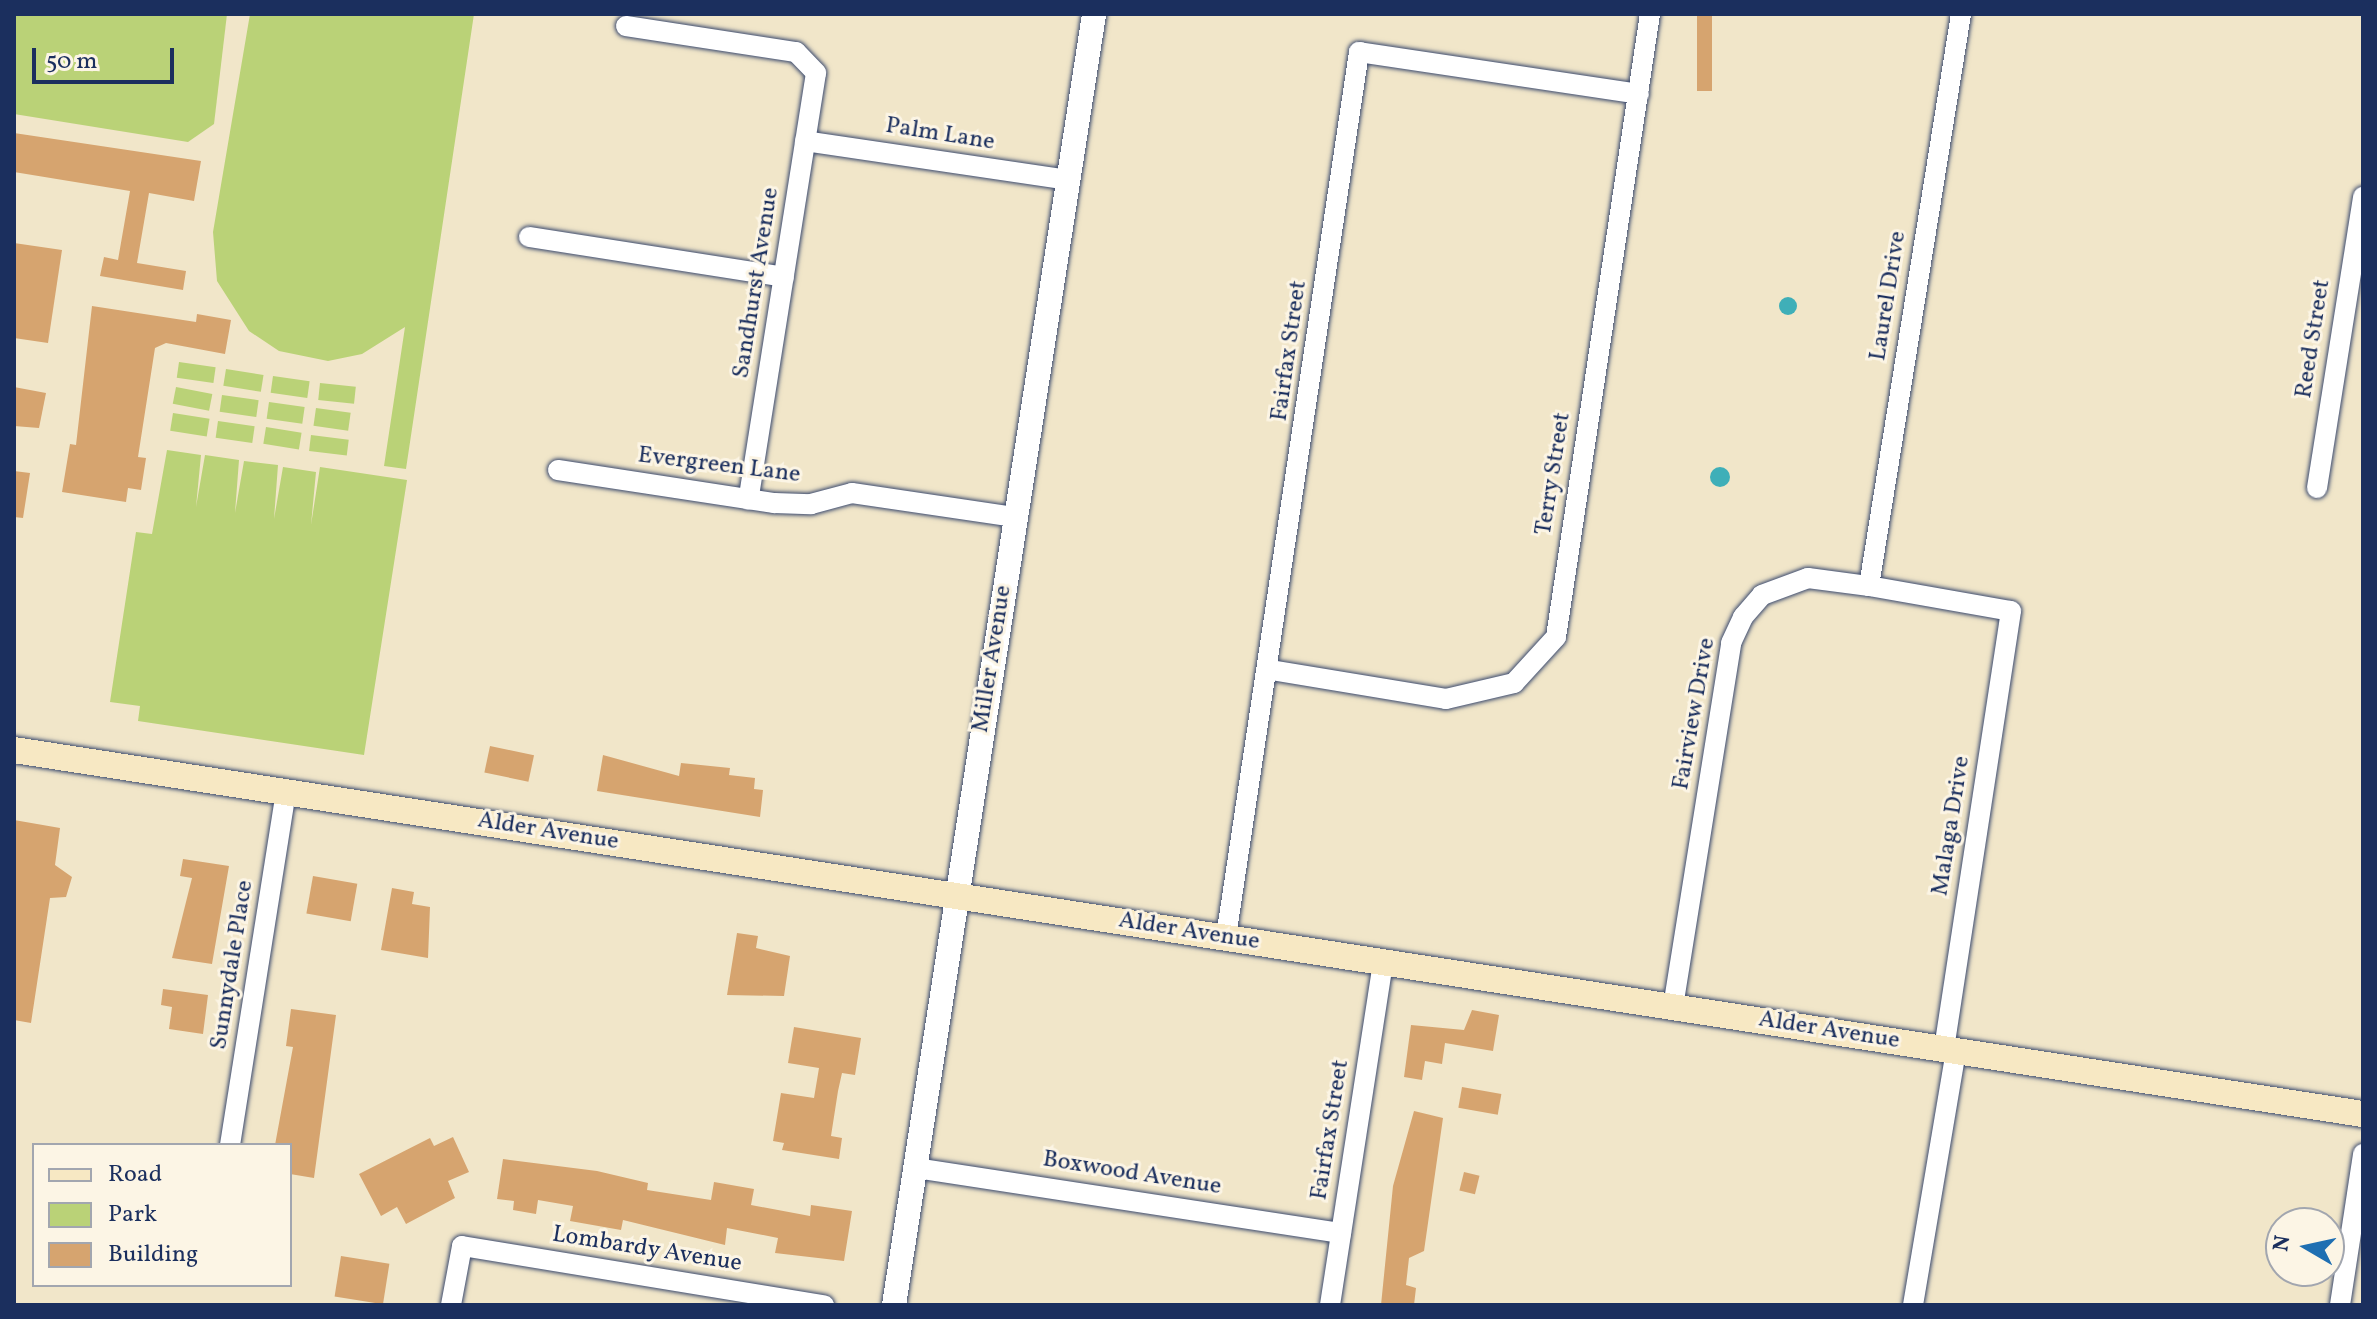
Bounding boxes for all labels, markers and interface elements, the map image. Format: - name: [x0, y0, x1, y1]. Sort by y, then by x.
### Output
- scale bar: [36, 32, 178, 82]
- text: 50 m: [46, 45, 98, 79]
- street label: Palm Lane: [883, 112, 997, 158]
- street label: Sandhurst Avenue: [728, 185, 786, 381]
- street label: Laurel Drive: [1865, 229, 1913, 363]
- street label: Reed Street: [2290, 278, 2338, 400]
- street label: Fairfax Street: [1266, 279, 1314, 423]
- street label: Terry Street: [1530, 410, 1578, 538]
- street label: Evergreen Lane: [636, 442, 802, 490]
- street label: Miller Avenue: [967, 583, 1019, 735]
- street label: Fairview Drive: [1667, 635, 1723, 793]
- street label: Malaga Drive: [1927, 754, 1977, 898]
- street label: Alder Avenue: [475, 807, 621, 857]
- street label: Sunnydale Place: [205, 878, 261, 1052]
- street label: Alder Avenue: [1116, 907, 1262, 957]
- street label: Alder Avenue: [1756, 1006, 1902, 1056]
- street label: Fairfax Street: [1306, 1058, 1356, 1202]
- legend: [32, 1143, 292, 1287]
- street label: Boxwood Avenue: [1041, 1146, 1223, 1202]
- text: Road: [108, 1158, 162, 1192]
- text: Park: [108, 1198, 157, 1232]
- north arrow: [2265, 1207, 2345, 1287]
- street label: Lombardy Avenue: [550, 1221, 744, 1279]
- text: N: [2266, 1233, 2299, 1254]
- text: Building: [108, 1238, 198, 1272]

